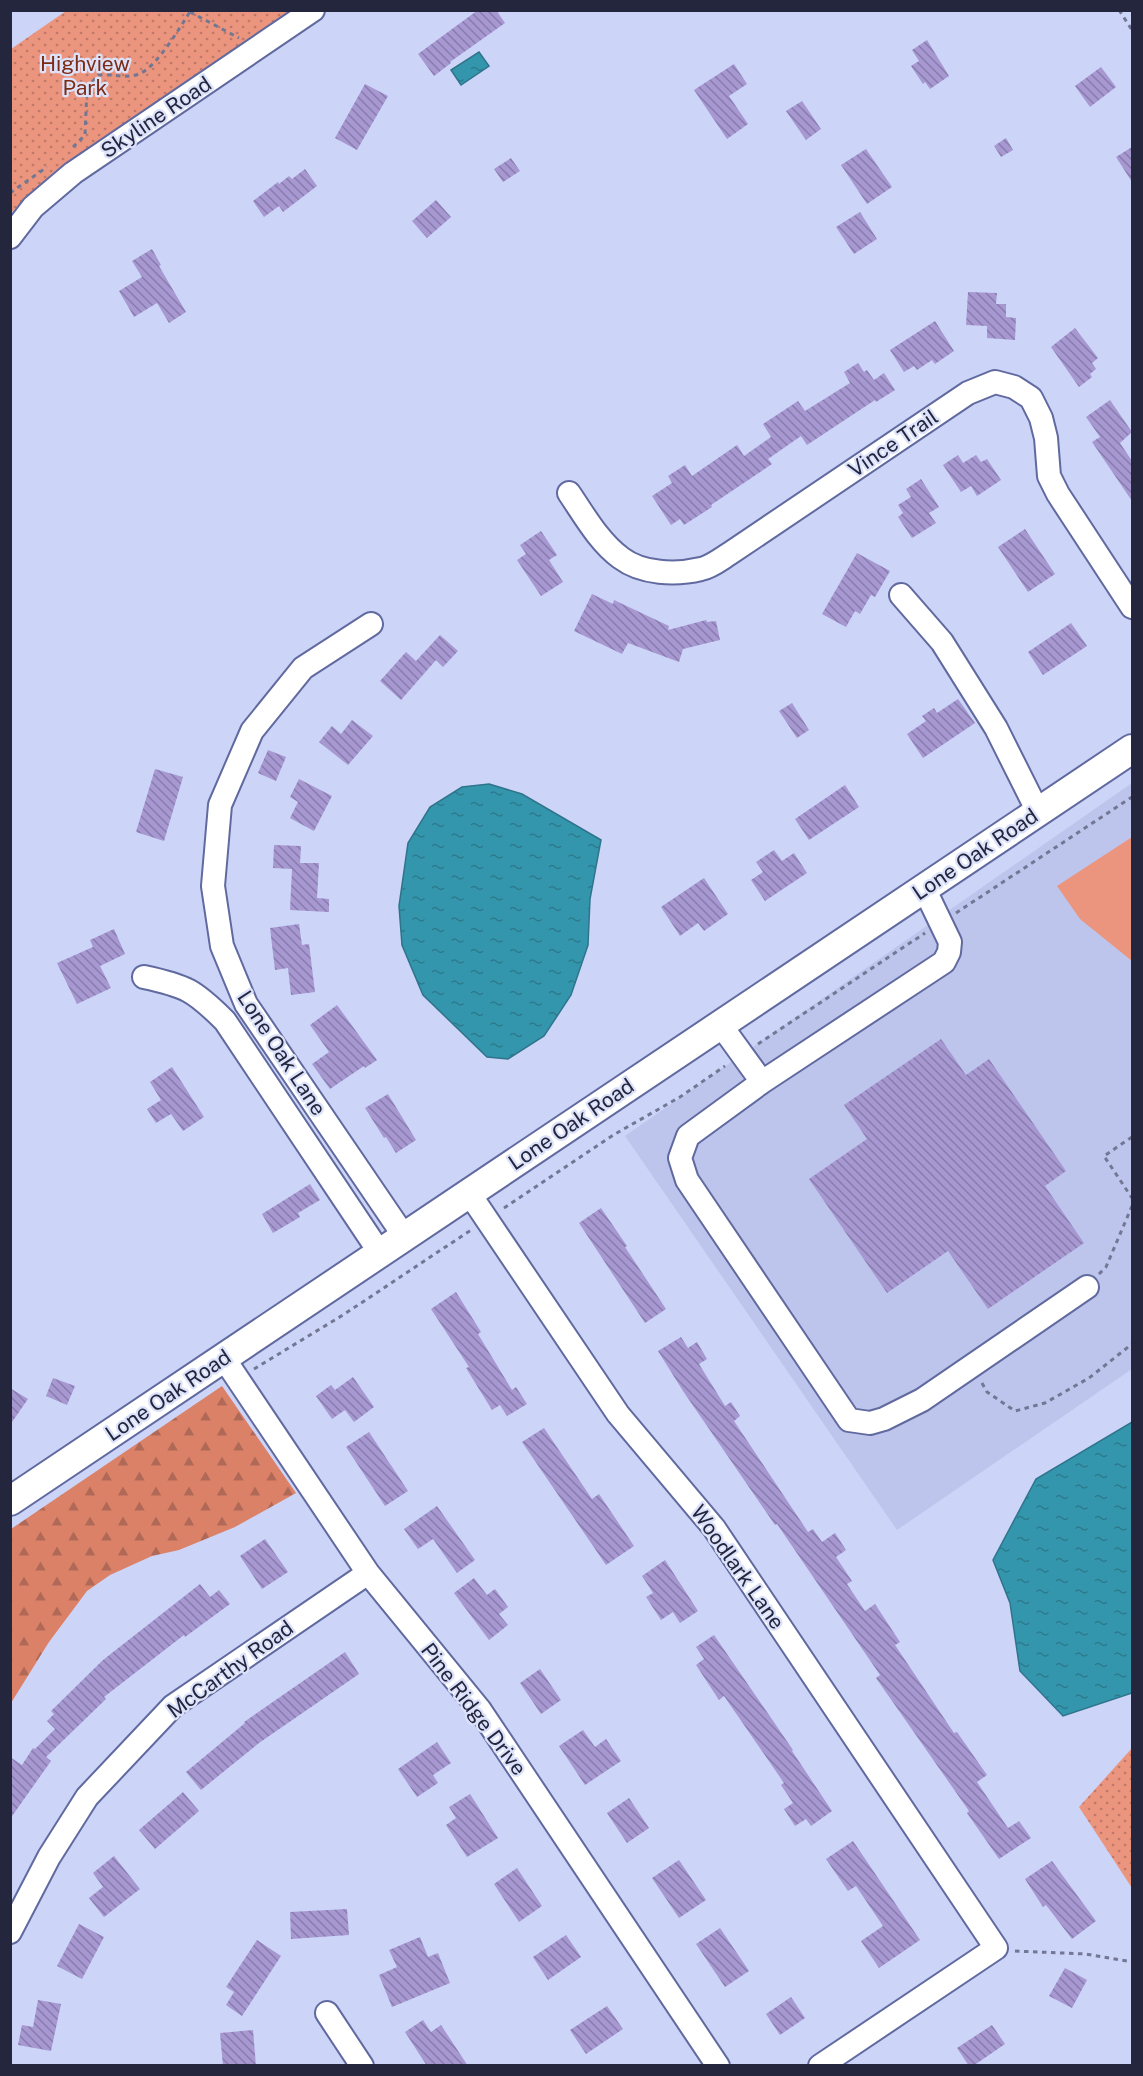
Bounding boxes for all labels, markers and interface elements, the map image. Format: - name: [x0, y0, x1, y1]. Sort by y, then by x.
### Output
- park label: Highview Park: [40, 51, 130, 100]
- street label: Skyline Road: [96, 71, 216, 163]
- street label: Vince Trail: [843, 404, 943, 482]
- street label: Lone Oak Road: [907, 803, 1043, 905]
- street label: Lone Oak Lane: [232, 986, 332, 1120]
- street label: Lone Oak Road: [503, 1073, 639, 1175]
- street label: Lone Oak Road: [100, 1344, 236, 1446]
- street label: Woodlark Lane: [686, 1500, 790, 1634]
- street label: McCarthy Road: [162, 1615, 298, 1723]
- street label: Pine Ridge Drive: [416, 1638, 532, 1780]

